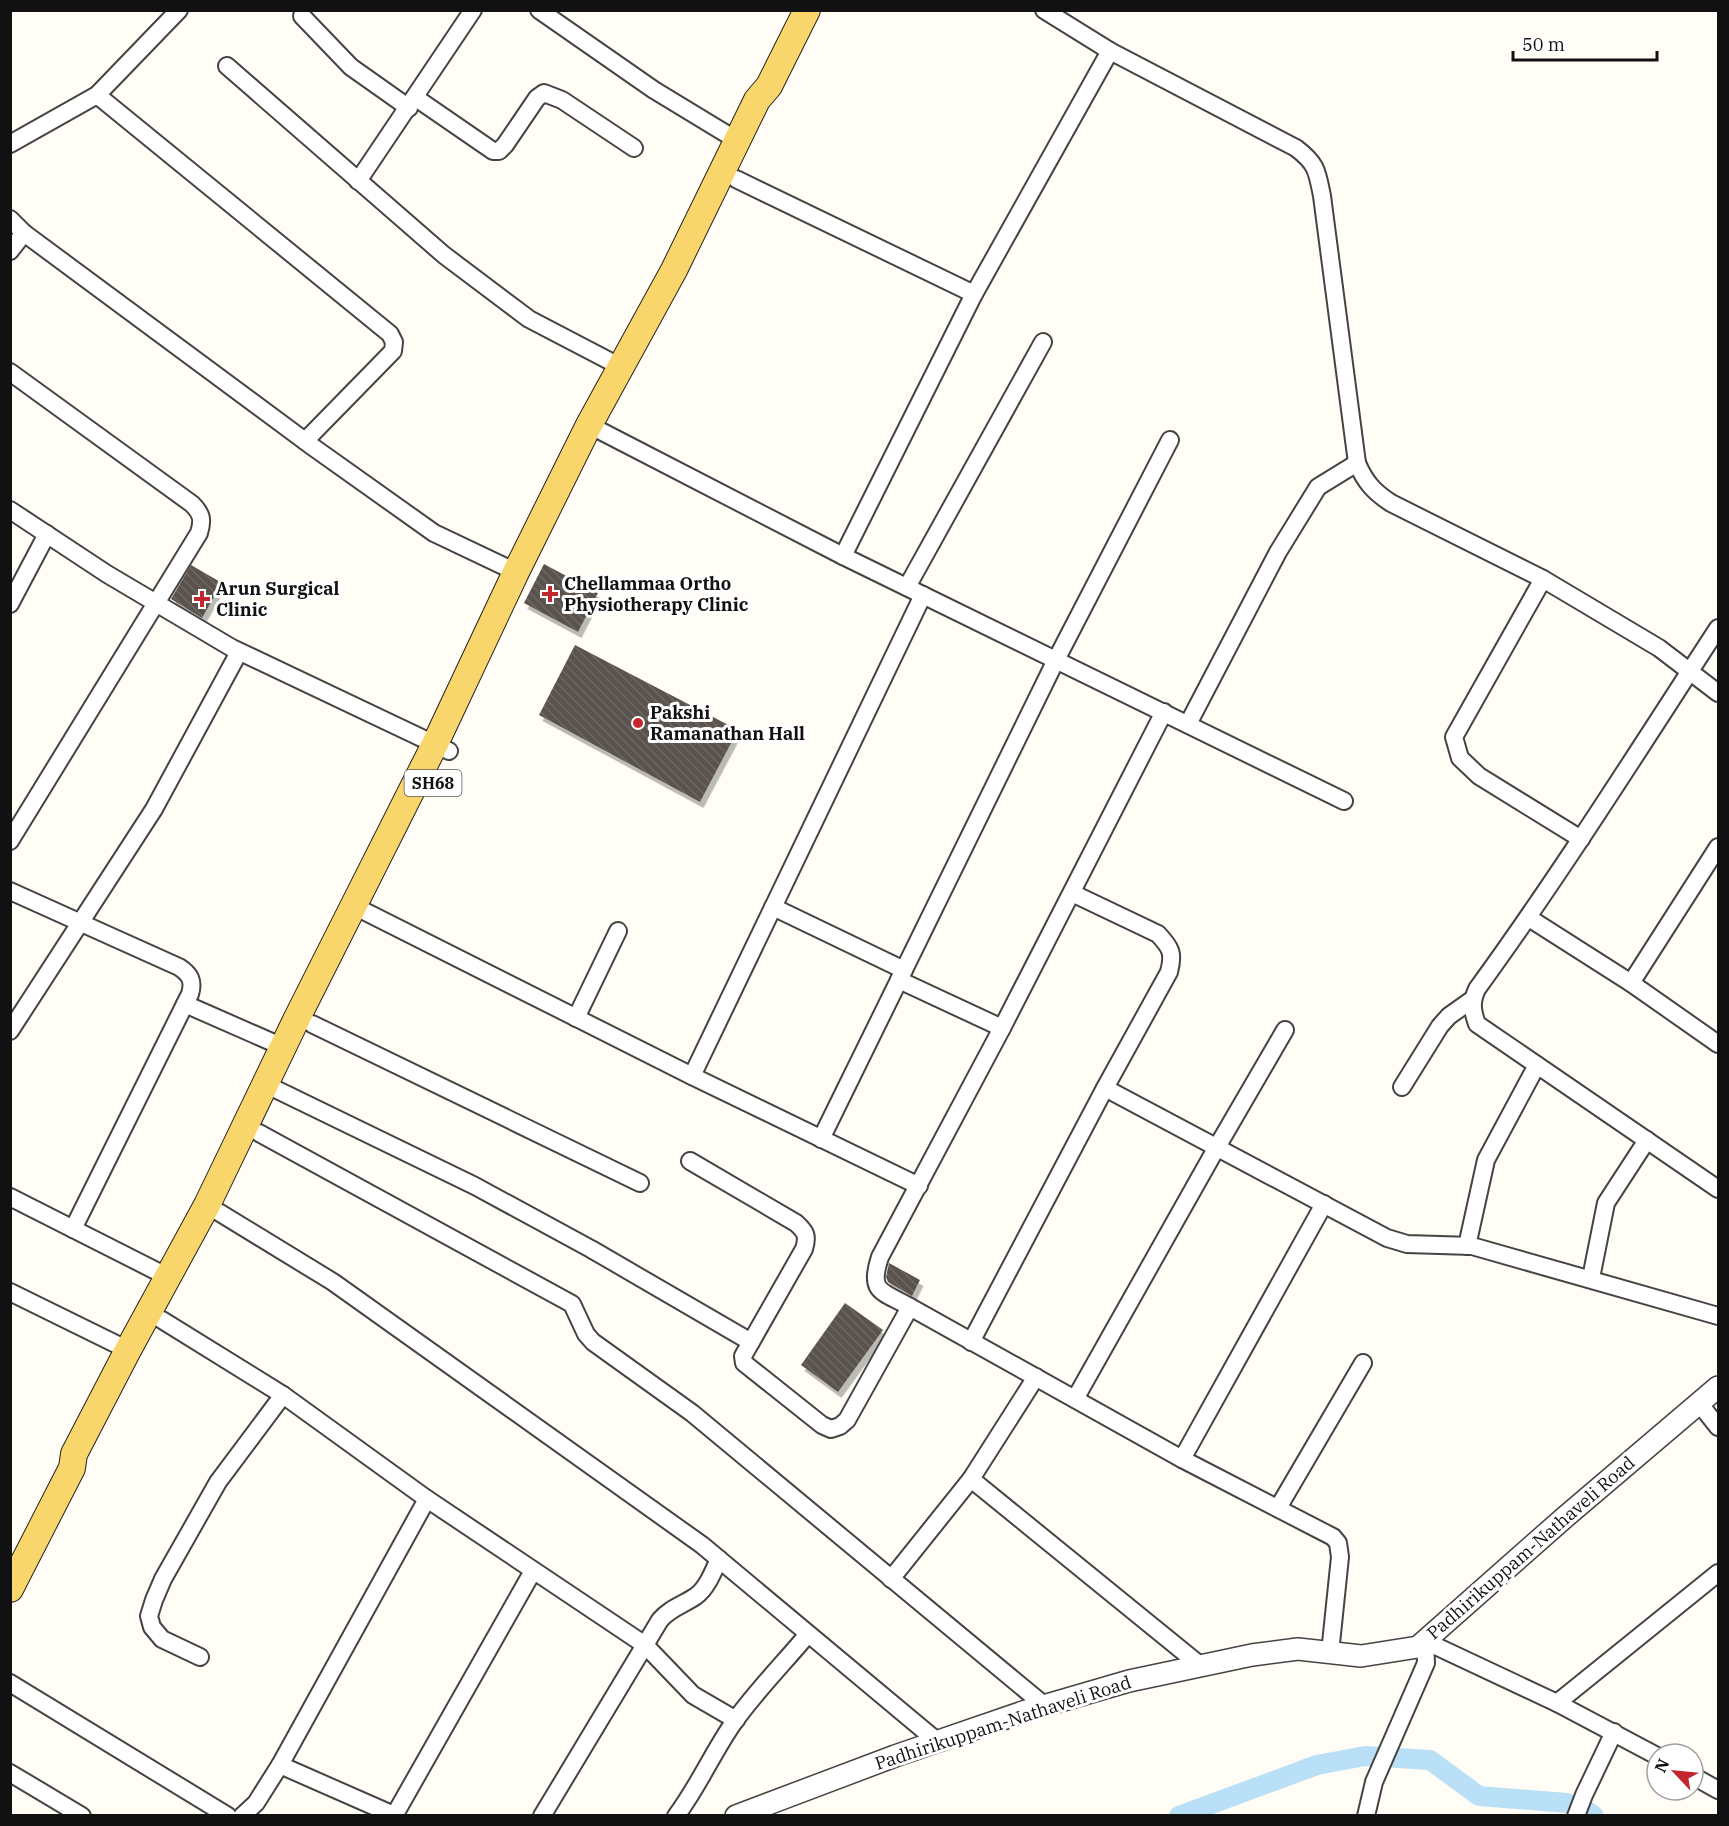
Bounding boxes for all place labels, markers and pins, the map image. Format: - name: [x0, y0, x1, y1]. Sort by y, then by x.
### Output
- place label: Chellammaa Ortho Physiotherapy Clinic: [564, 572, 749, 616]
- place label: Arun Surgical Clinic: [216, 577, 339, 621]
- marker: Chellammaa Ortho Physiotherapy Clinic: [541, 585, 559, 603]
- marker: Arun Surgical Clinic: [193, 590, 211, 608]
- place label: Pakshi Ramanathan Hall: [650, 701, 805, 745]
- marker: Pakshi Ramanathan Hall: [631, 716, 645, 730]

